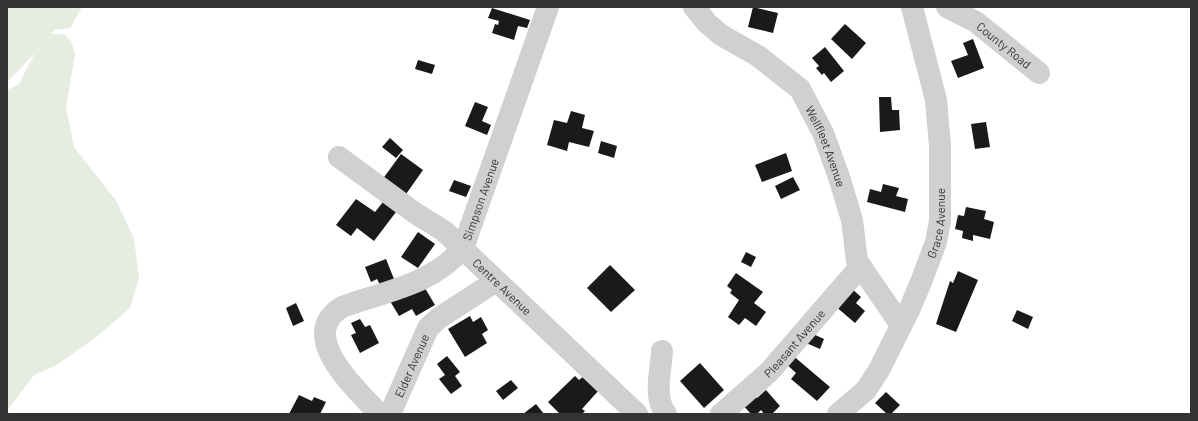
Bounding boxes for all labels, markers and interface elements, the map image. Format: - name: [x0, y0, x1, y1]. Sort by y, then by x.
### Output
- street label: County Road: [974, 19, 1034, 71]
- street label: Wellfleet Avenue: [803, 103, 849, 188]
- street label: Simpson Avenue: [459, 156, 501, 242]
- street label: Grace Avenue: [924, 188, 947, 260]
- street label: Centre Avenue: [470, 255, 535, 318]
- street label: Pleasant Avenue: [761, 306, 827, 380]
- street label: Elder Avenue: [391, 332, 432, 399]

